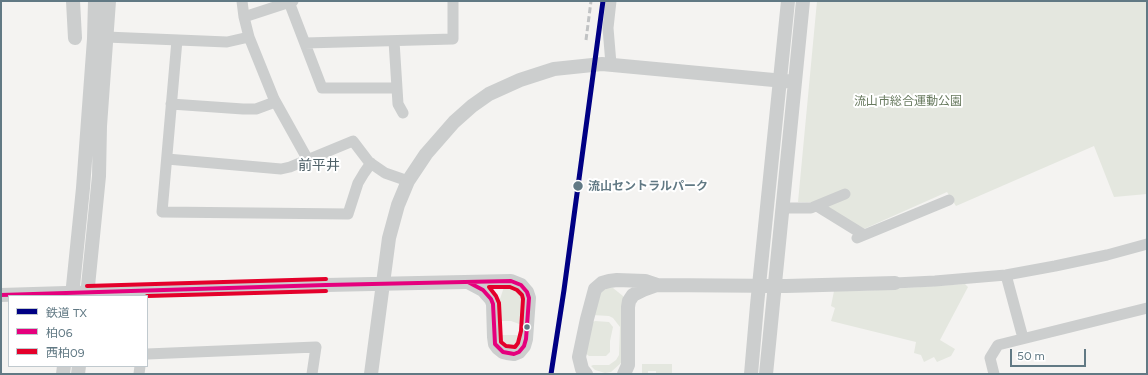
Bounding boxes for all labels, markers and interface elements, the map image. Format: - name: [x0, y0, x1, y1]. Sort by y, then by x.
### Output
- park label: 流山市総合運動公園: [854, 94, 962, 108]
- district label: 前平井: [298, 158, 340, 174]
- marker: 流山セントラルパーク: [571, 179, 585, 193]
- place label: 流山セントラルパーク: [588, 179, 708, 193]
- legend: [8, 295, 148, 367]
- text: 鉄道 TX: [46, 306, 87, 320]
- unlabelled marker: [522, 322, 532, 332]
- text: 柏06: [46, 326, 72, 340]
- scale bar: [1012, 341, 1088, 367]
- text: 西柏09: [46, 346, 84, 360]
- text: 50 m: [1017, 349, 1045, 363]

